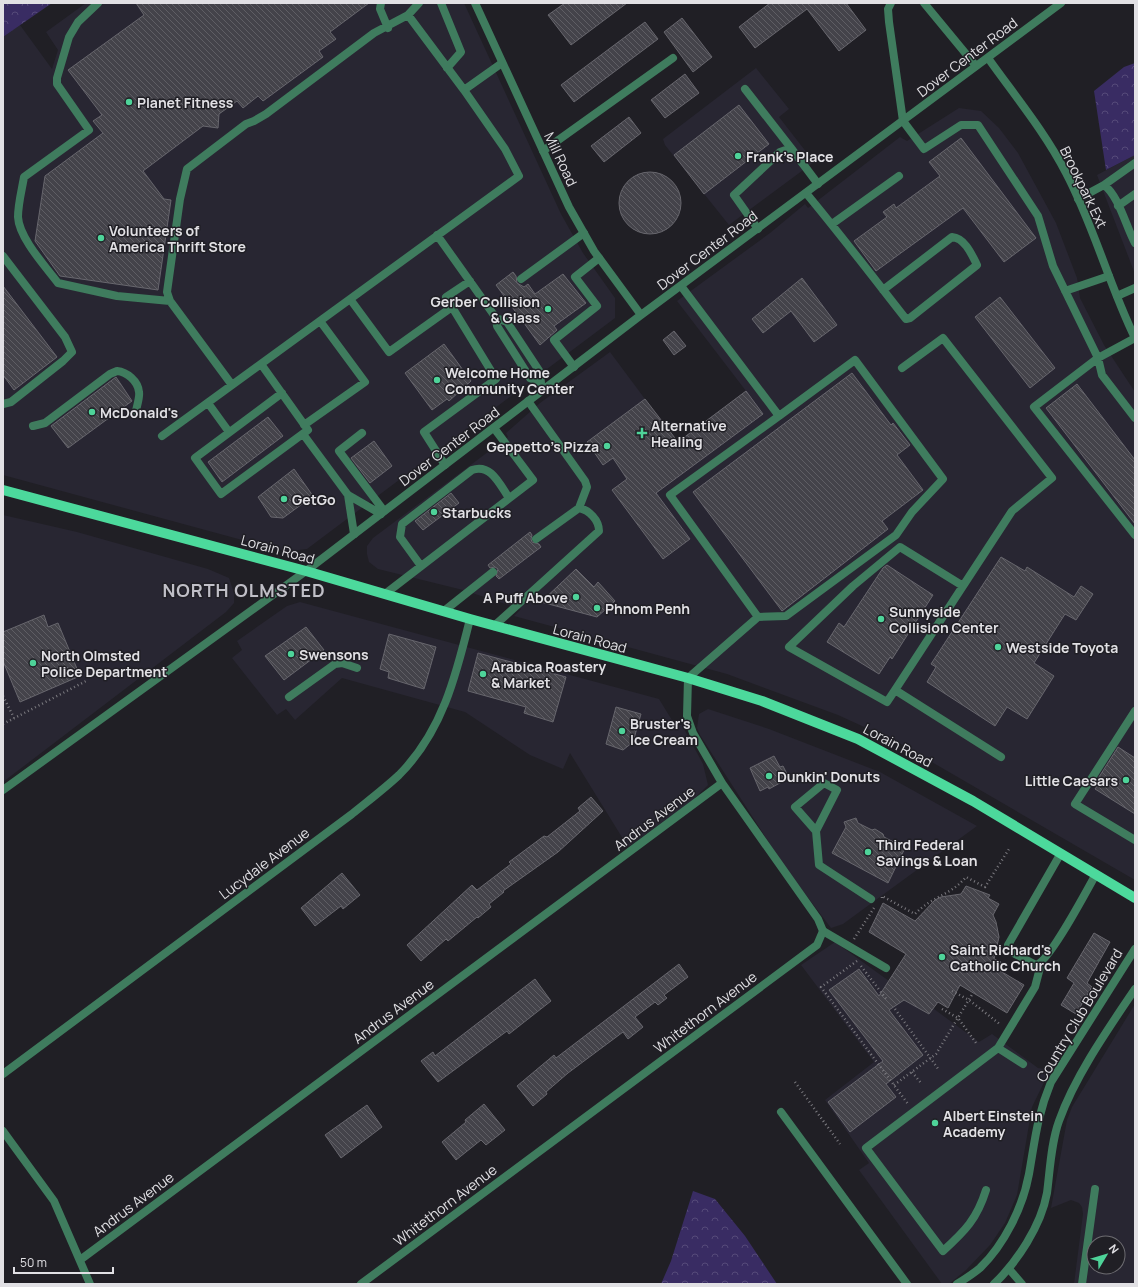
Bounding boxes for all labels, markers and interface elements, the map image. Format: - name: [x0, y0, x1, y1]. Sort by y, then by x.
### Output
- street label: Dover Center Road: [913, 13, 1021, 101]
- place label: Planet Fitness: [137, 93, 234, 112]
- marker: Planet Fitness: [124, 97, 134, 107]
- street label: Mill Road: [540, 129, 582, 189]
- street label: Brookpark Ext: [1056, 143, 1112, 231]
- place label: Frank's Place: [746, 147, 834, 166]
- marker: Frank's Place: [733, 151, 743, 161]
- street label: Dover Center Road: [653, 206, 761, 294]
- place label: Volunteers of America Thrift Store: [109, 221, 246, 256]
- marker: Volunteers of America Thrift Store: [96, 233, 106, 243]
- place label: Gerber Collision & Glass: [431, 292, 540, 327]
- marker: Gerber Collision & Glass: [543, 304, 553, 314]
- place label: Welcome Home Community Center: [445, 363, 575, 398]
- marker: Welcome Home Community Center: [432, 375, 442, 385]
- street label: Dover Center Road: [395, 402, 503, 490]
- place label: McDonald's: [100, 403, 178, 422]
- marker: McDonald's: [87, 407, 97, 417]
- place label: Alternative Healing: [651, 416, 727, 451]
- marker: Alternative Healing: [636, 427, 648, 439]
- place label: Geppetto's Pizza: [487, 437, 599, 456]
- marker: Geppetto's Pizza: [602, 441, 612, 451]
- place label: GetGo: [292, 490, 336, 509]
- marker: GetGo: [279, 494, 289, 504]
- place label: Starbucks: [442, 503, 512, 522]
- marker: Starbucks: [429, 507, 439, 517]
- street label: Lorain Road: [239, 530, 317, 568]
- district label: NORTH OLMSTED: [162, 578, 326, 602]
- place label: A Puff Above: [483, 588, 568, 607]
- marker: A Puff Above: [571, 592, 581, 602]
- place label: Phnom Penh: [605, 599, 690, 618]
- place label: Sunnyside Collision Center: [889, 602, 999, 637]
- marker: Phnom Penh: [592, 603, 602, 613]
- marker: Sunnyside Collision Center: [876, 614, 886, 624]
- street label: Lorain Road: [551, 619, 629, 657]
- place label: Westside Toyota: [1006, 638, 1118, 657]
- marker: Westside Toyota: [993, 642, 1003, 652]
- place label: Swensons: [299, 645, 369, 664]
- place label: North Olmsted Police Department: [41, 646, 167, 681]
- marker: Swensons: [286, 649, 296, 659]
- place label: Arabica Roastery & Market: [491, 657, 606, 692]
- marker: North Olmsted Police Department: [28, 658, 38, 668]
- marker: Arabica Roastery & Market: [478, 669, 488, 679]
- place label: Bruster's Ice Cream: [630, 714, 698, 749]
- street label: Lorain Road: [860, 719, 936, 771]
- marker: Bruster's Ice Cream: [617, 726, 627, 736]
- place label: Dunkin' Donuts: [777, 767, 880, 786]
- marker: Dunkin' Donuts: [764, 771, 774, 781]
- place label: Little Caesars: [1025, 771, 1118, 790]
- marker: Little Caesars: [1121, 775, 1131, 785]
- street label: Andrus Avenue: [610, 781, 698, 855]
- street label: Lucydale Avenue: [215, 823, 313, 903]
- place label: Third Federal Savings & Loan: [876, 835, 978, 870]
- marker: Third Federal Savings & Loan: [863, 847, 873, 857]
- place label: Saint Richard's Catholic Church: [950, 940, 1061, 975]
- street label: Country Club Boulevard: [1032, 945, 1126, 1085]
- marker: Saint Richard's Catholic Church: [937, 952, 947, 962]
- street label: Whitethorn Avenue: [650, 967, 760, 1057]
- street label: Andrus Avenue: [349, 974, 437, 1048]
- place label: Albert Einstein Academy: [943, 1106, 1043, 1141]
- marker: Albert Einstein Academy: [930, 1118, 940, 1128]
- street label: Whitethorn Avenue: [390, 1160, 500, 1250]
- street label: Andrus Avenue: [89, 1167, 177, 1241]
- north arrow: [1086, 1235, 1126, 1275]
- text: N: [1106, 1241, 1123, 1256]
- scale bar: [14, 1249, 113, 1275]
- text: 50 m: [20, 1254, 47, 1271]

